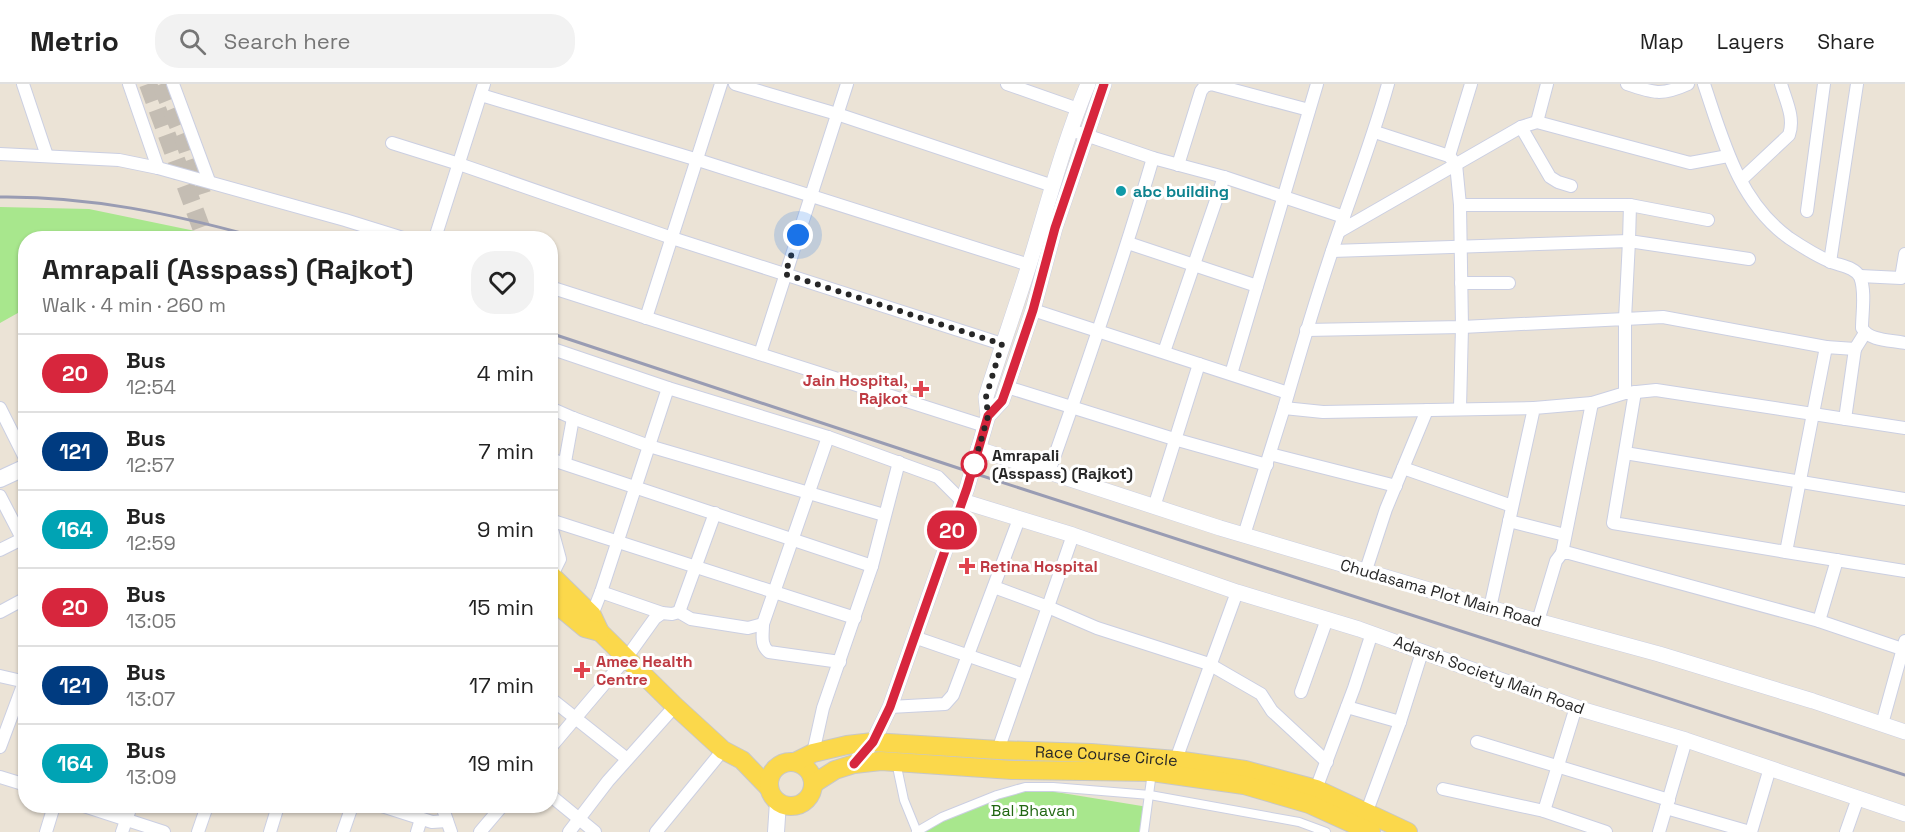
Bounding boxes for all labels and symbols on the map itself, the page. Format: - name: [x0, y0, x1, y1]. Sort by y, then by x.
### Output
- place label: abc building: [1133, 181, 1229, 202]
- marker: abc building: [1114, 184, 1128, 198]
- your location: [783, 220, 813, 250]
- place label: Jain Hospital, Rajkot: [803, 370, 908, 409]
- marker: Jain Hospital, Rajkot: [912, 380, 930, 398]
- place label: Amrapali (Asspass) (Rajkot): [992, 445, 1133, 484]
- marker: Amrapali (Asspass) (Rajkot): [961, 451, 987, 477]
- line badge: 20: [925, 510, 979, 550]
- street label: Chudasama Plot Main Road: [1338, 554, 1544, 632]
- place label: Retina Hospital: [980, 556, 1098, 577]
- marker: Retina Hospital: [958, 557, 976, 575]
- street label: Adarsh Society Main Road: [1391, 631, 1587, 719]
- place label: Amee Health Centre: [596, 651, 693, 690]
- marker: Amee Health Centre: [573, 661, 591, 679]
- street label: Race Course Circle: [1035, 741, 1179, 771]
- park label: Bal Bhavan: [991, 800, 1075, 821]

